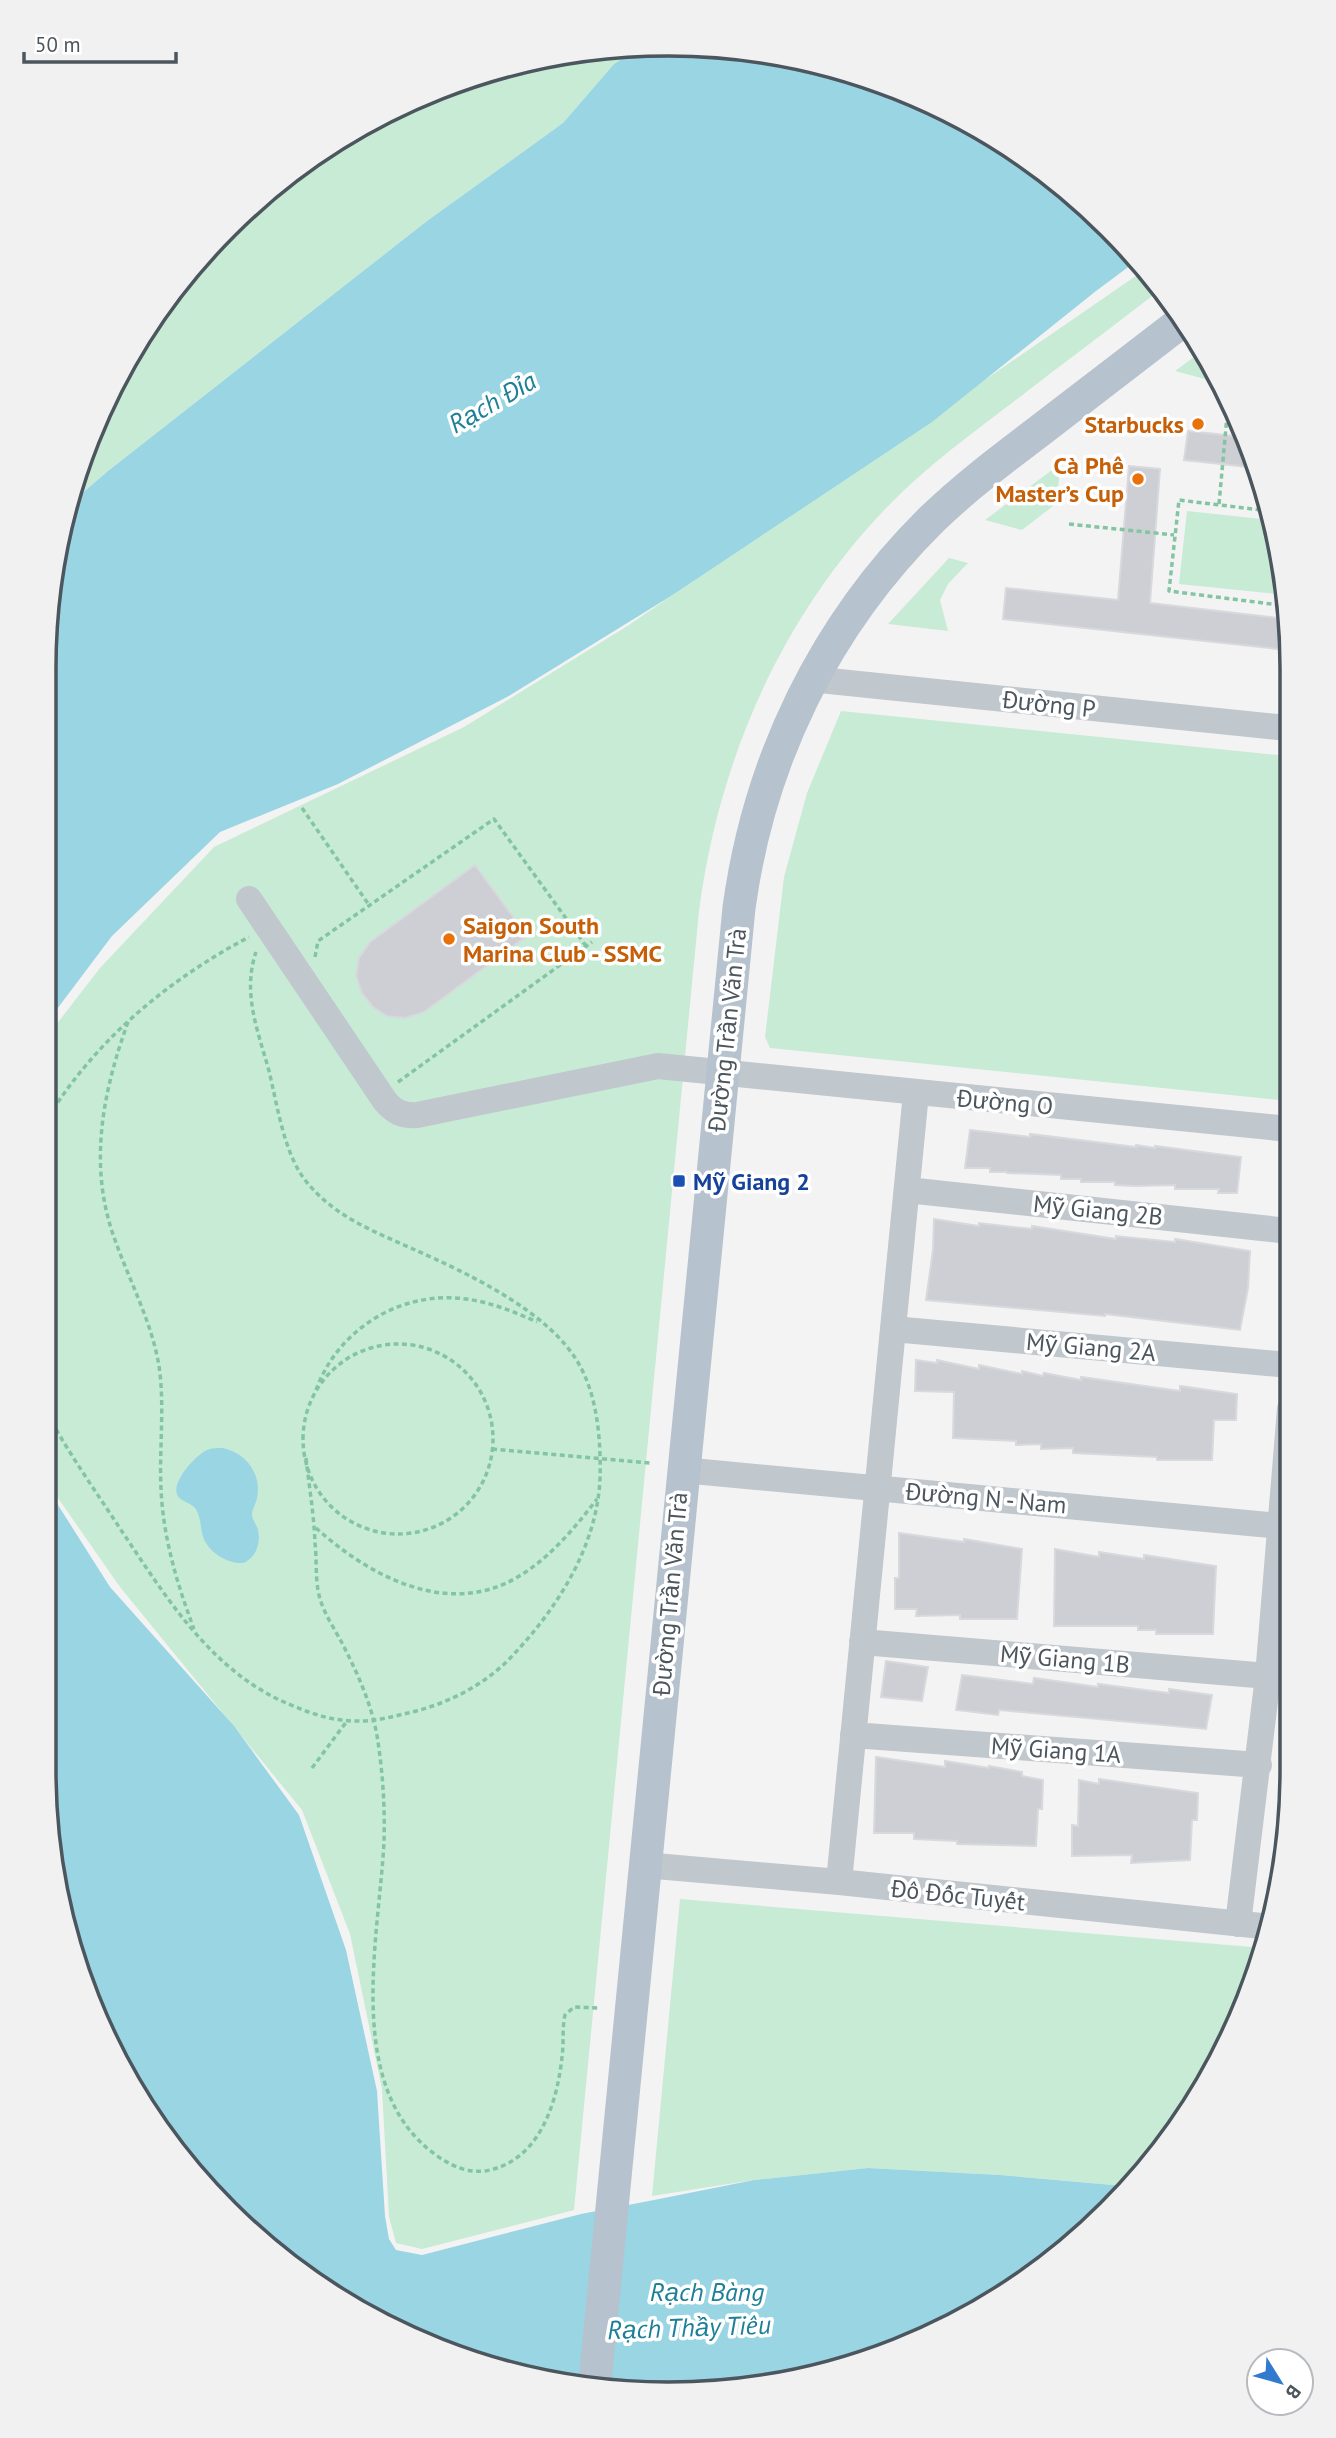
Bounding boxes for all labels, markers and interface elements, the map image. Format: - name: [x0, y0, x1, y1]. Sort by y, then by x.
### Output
- scale bar: [24, 21, 177, 65]
- text: 50 m: [35, 31, 81, 58]
- water label: Rạch Đỉa: [442, 364, 542, 440]
- place label: Starbucks: [1084, 409, 1184, 440]
- marker: Starbucks: [1190, 416, 1206, 432]
- place label: Cà Phê Master’s Cup: [995, 450, 1124, 509]
- marker: Cà Phê Master’s Cup: [1130, 471, 1146, 487]
- street label: Đường P: [1000, 684, 1097, 724]
- place label: Saigon South Marina Club - SSMC: [463, 910, 662, 969]
- street label: Đường Trần Văn Trà: [701, 927, 753, 1134]
- marker: Saigon South Marina Club - SSMC: [441, 931, 457, 947]
- street label: Đường O: [955, 1082, 1054, 1122]
- place label: Mỹ Giang 2: [693, 1166, 810, 1197]
- marker: Mỹ Giang 2: [671, 1173, 687, 1189]
- street label: Mỹ Giang 2B: [1032, 1188, 1164, 1232]
- street label: Mỹ Giang 2A: [1025, 1326, 1157, 1368]
- street label: Đường N - Nam: [903, 1475, 1068, 1520]
- street label: Đường Trần Văn Trà: [646, 1491, 694, 1698]
- street label: Mỹ Giang 1B: [999, 1638, 1131, 1680]
- street label: Mỹ Giang 1A: [990, 1730, 1122, 1770]
- street label: Đô Đốc Tuyết: [888, 1872, 1027, 1917]
- water label: Rạch Bàng: [650, 2275, 764, 2308]
- water label: Rạch Thầy Tiêu: [607, 2308, 771, 2346]
- north arrow: [1245, 2347, 1315, 2417]
- text: B: [1281, 2381, 1307, 2404]

